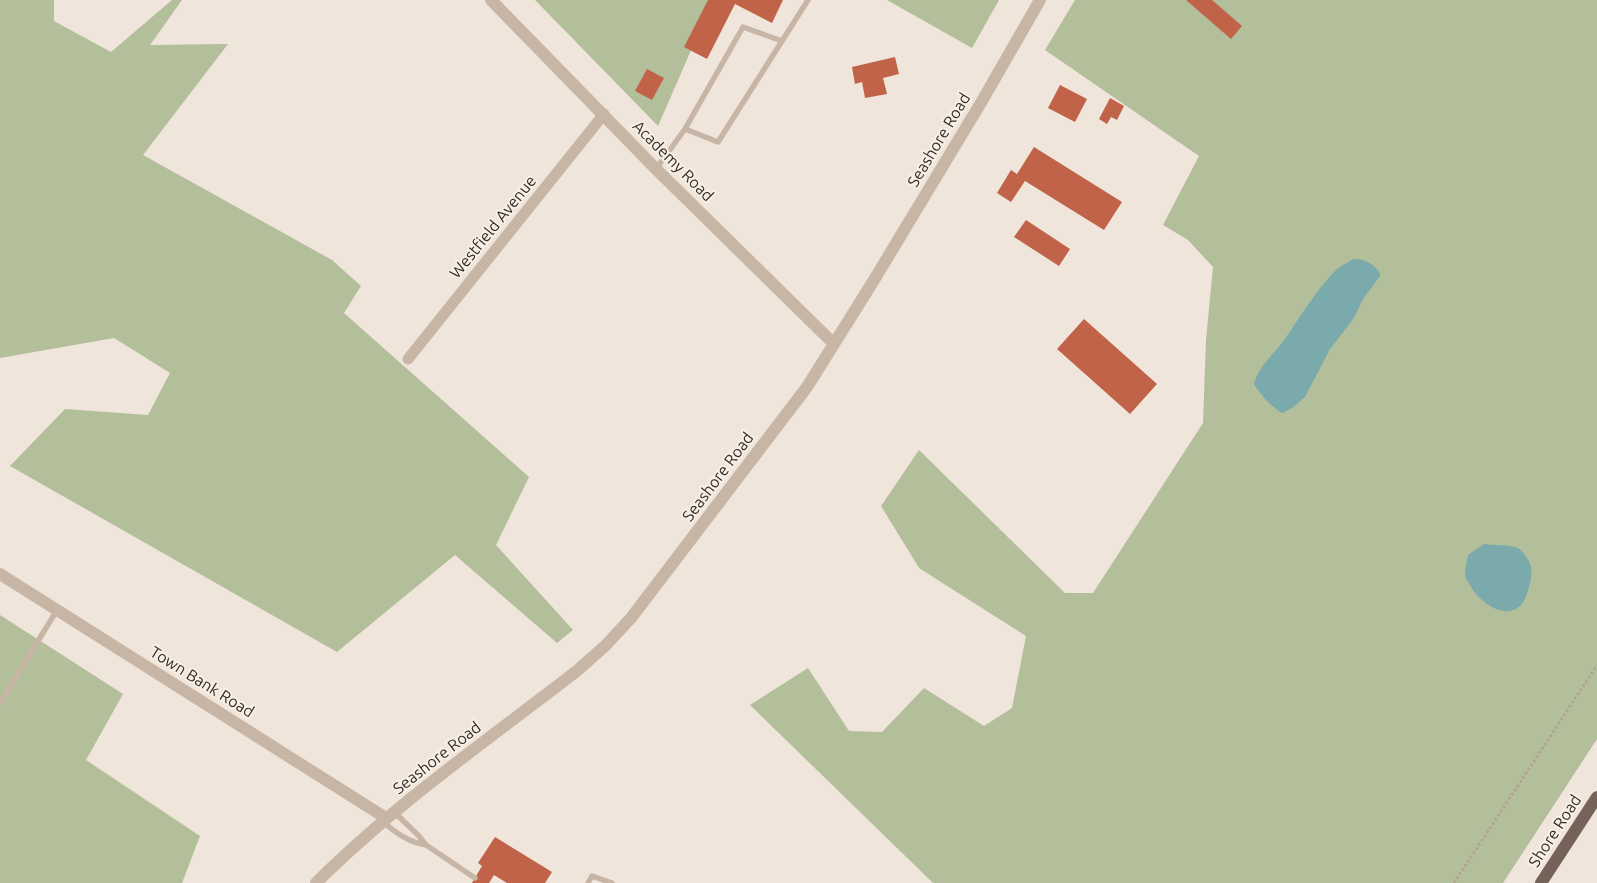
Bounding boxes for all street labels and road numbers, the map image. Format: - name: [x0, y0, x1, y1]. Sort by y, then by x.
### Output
- street label: Seashore Road: [903, 89, 975, 191]
- street label: Academy Road: [629, 117, 717, 205]
- street label: Westfield Avenue: [446, 172, 540, 282]
- street label: Seashore Road: [678, 429, 758, 525]
- street label: Town Bank Road: [147, 642, 257, 722]
- street label: Seashore Road: [389, 718, 485, 798]
- street label: Shore Road: [1525, 791, 1585, 871]

